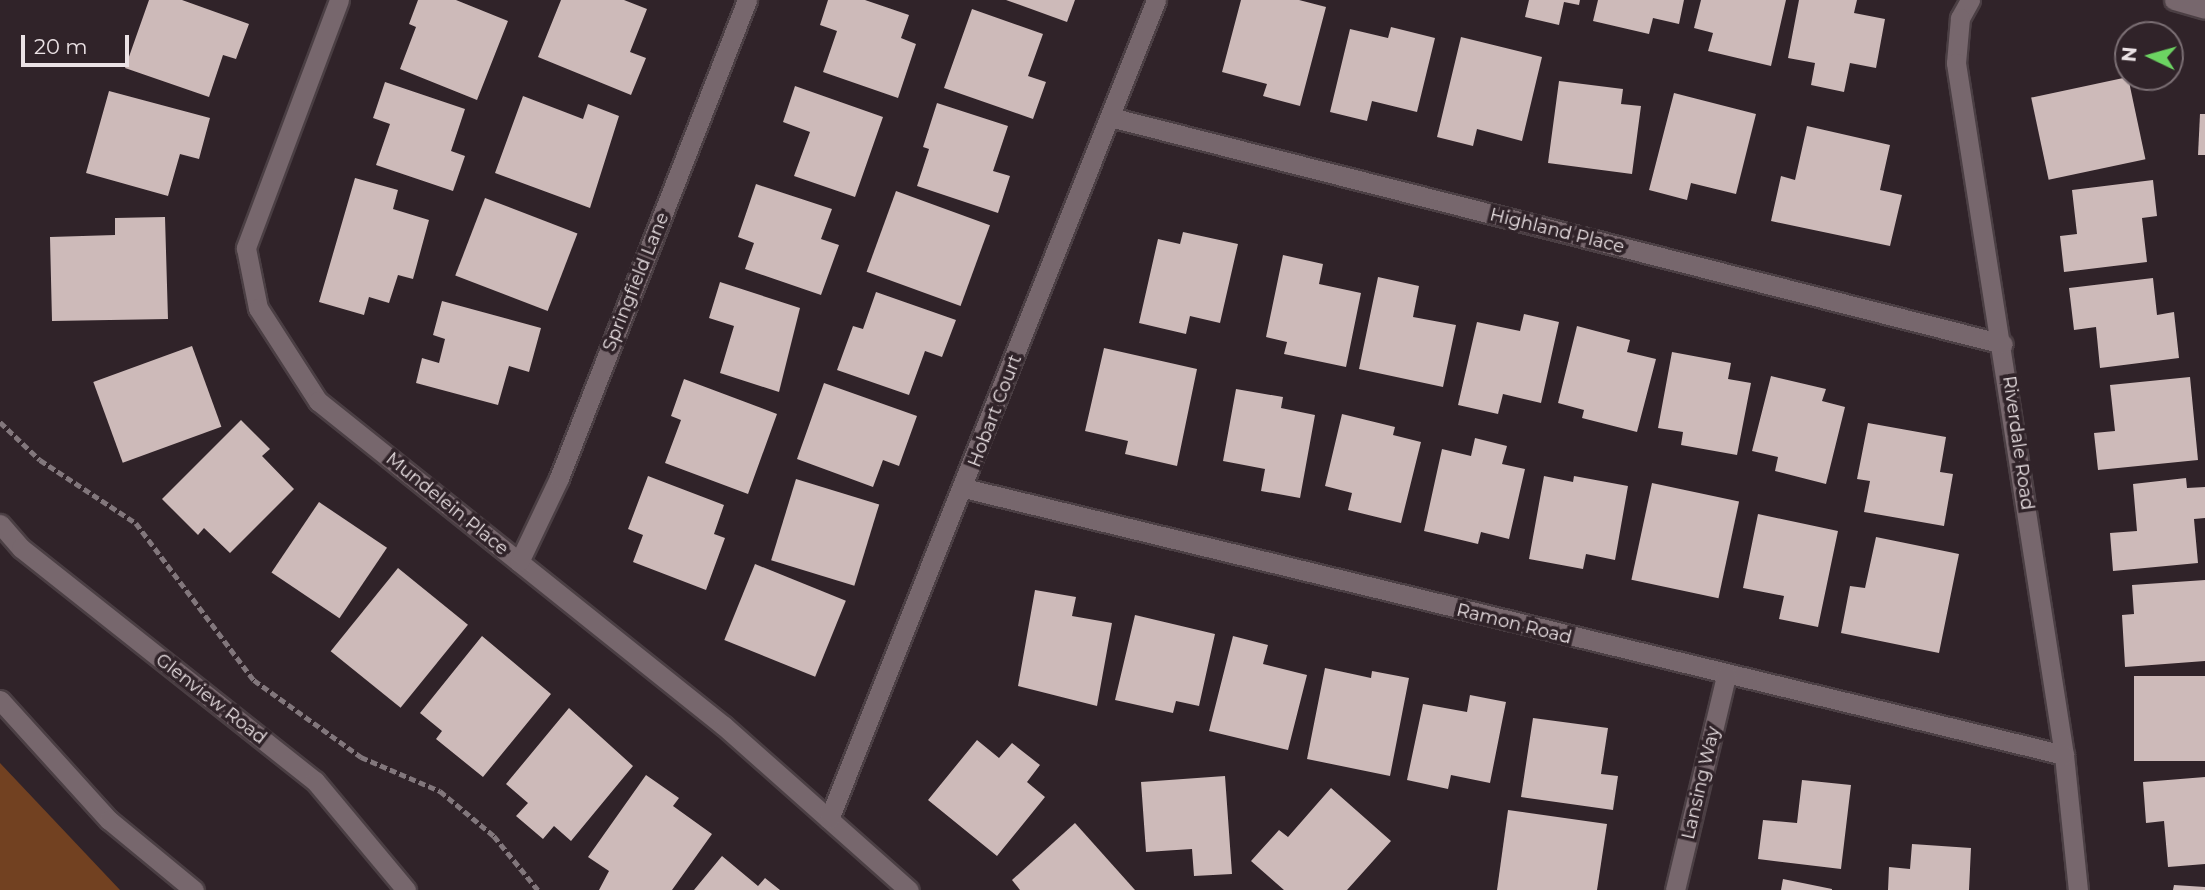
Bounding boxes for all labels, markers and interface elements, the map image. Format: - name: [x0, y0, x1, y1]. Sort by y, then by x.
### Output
- scale bar: [24, 21, 133, 65]
- north arrow: [2114, 21, 2184, 91]
- text: 20 m: [34, 34, 88, 59]
- text: N: [2117, 46, 2142, 63]
- street label: Highland Place: [1488, 204, 1626, 258]
- street label: Springfield Lane: [598, 210, 674, 354]
- street label: Hobart Court: [964, 352, 1026, 470]
- street label: Riverdale Road: [1998, 374, 2038, 512]
- street label: Mundelein Place: [381, 448, 513, 560]
- street label: Ramon Road: [1454, 599, 1574, 649]
- street label: Glenview Road: [151, 649, 271, 749]
- street label: Lansing Way: [1678, 724, 1724, 842]

